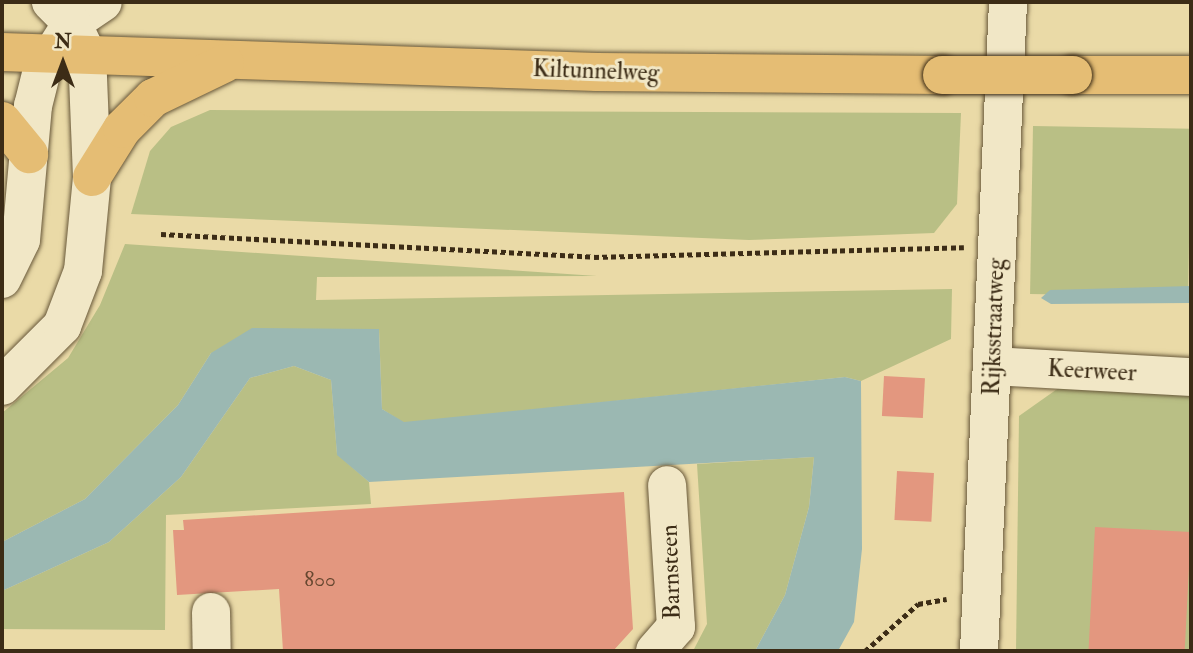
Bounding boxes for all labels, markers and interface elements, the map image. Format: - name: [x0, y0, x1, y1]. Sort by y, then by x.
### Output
- north arrow: [28, 28, 98, 98]
- text: N: [54, 30, 72, 54]
- street label: Kiltunnelweg: [532, 54, 660, 88]
- street label: Rijksstraatweg: [977, 258, 1011, 396]
- street label: Keerweer: [1047, 354, 1137, 388]
- street label: Barnsteen: [655, 524, 687, 620]
- house number: 800: [304, 567, 336, 593]

